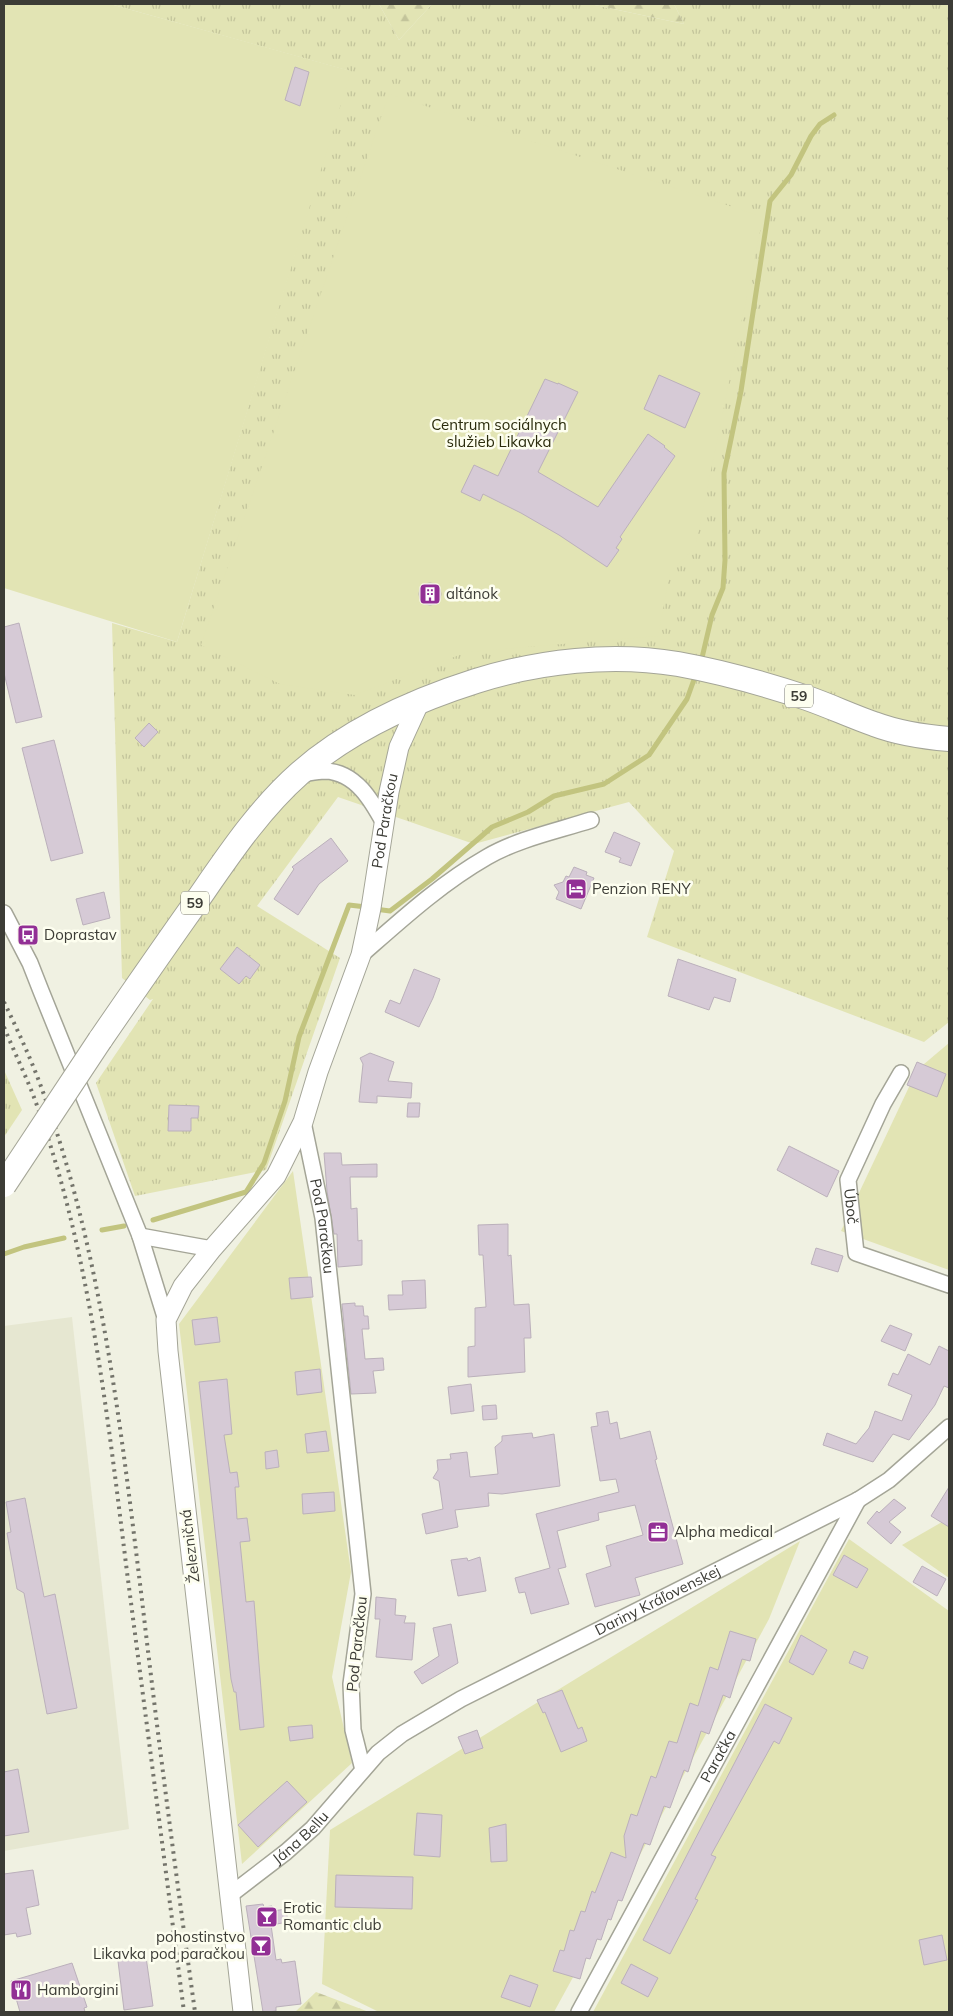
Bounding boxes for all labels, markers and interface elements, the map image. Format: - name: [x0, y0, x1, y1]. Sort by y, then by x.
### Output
- park label: Centrum sociálnych služieb Likavka: [431, 415, 567, 451]
- building icon: altánok: [418, 582, 442, 606]
- place label: altánok: [446, 584, 498, 603]
- road number: 59: [785, 684, 813, 708]
- street label: Pod Paračkou: [367, 771, 402, 870]
- hotel icon: Penzion RENY: [564, 877, 588, 901]
- place label: Penzion RENY: [592, 879, 691, 898]
- road number: 59: [181, 891, 209, 914]
- bus stop icon: Doprastav: [16, 923, 40, 947]
- place label: Doprastav: [44, 925, 117, 944]
- street label: Pod Paračkou: [306, 1177, 339, 1275]
- street label: Úboč: [840, 1187, 863, 1225]
- street label: Železničná: [176, 1508, 203, 1584]
- office icon: Alpha medical: [646, 1520, 670, 1544]
- place label: Alpha medical: [674, 1522, 773, 1541]
- street label: Dariny Kráľovenskej: [592, 1561, 723, 1639]
- street label: Pod Paračkou: [342, 1595, 371, 1693]
- street label: Paračka: [696, 1727, 740, 1786]
- street label: Jána Bellu: [268, 1807, 332, 1868]
- place label: Erotic Romantic club: [283, 1898, 382, 1934]
- bar icon: Erotic Romantic club: [255, 1905, 279, 1929]
- place label: pohostinstvo Likavka pod paračkou: [93, 1927, 245, 1963]
- bar icon: pohostinstvo Likavka pod paračkou: [249, 1934, 273, 1958]
- restaurant icon: Hamborgini: [9, 1978, 33, 2002]
- place label: Hamborgini: [37, 1980, 119, 1999]

